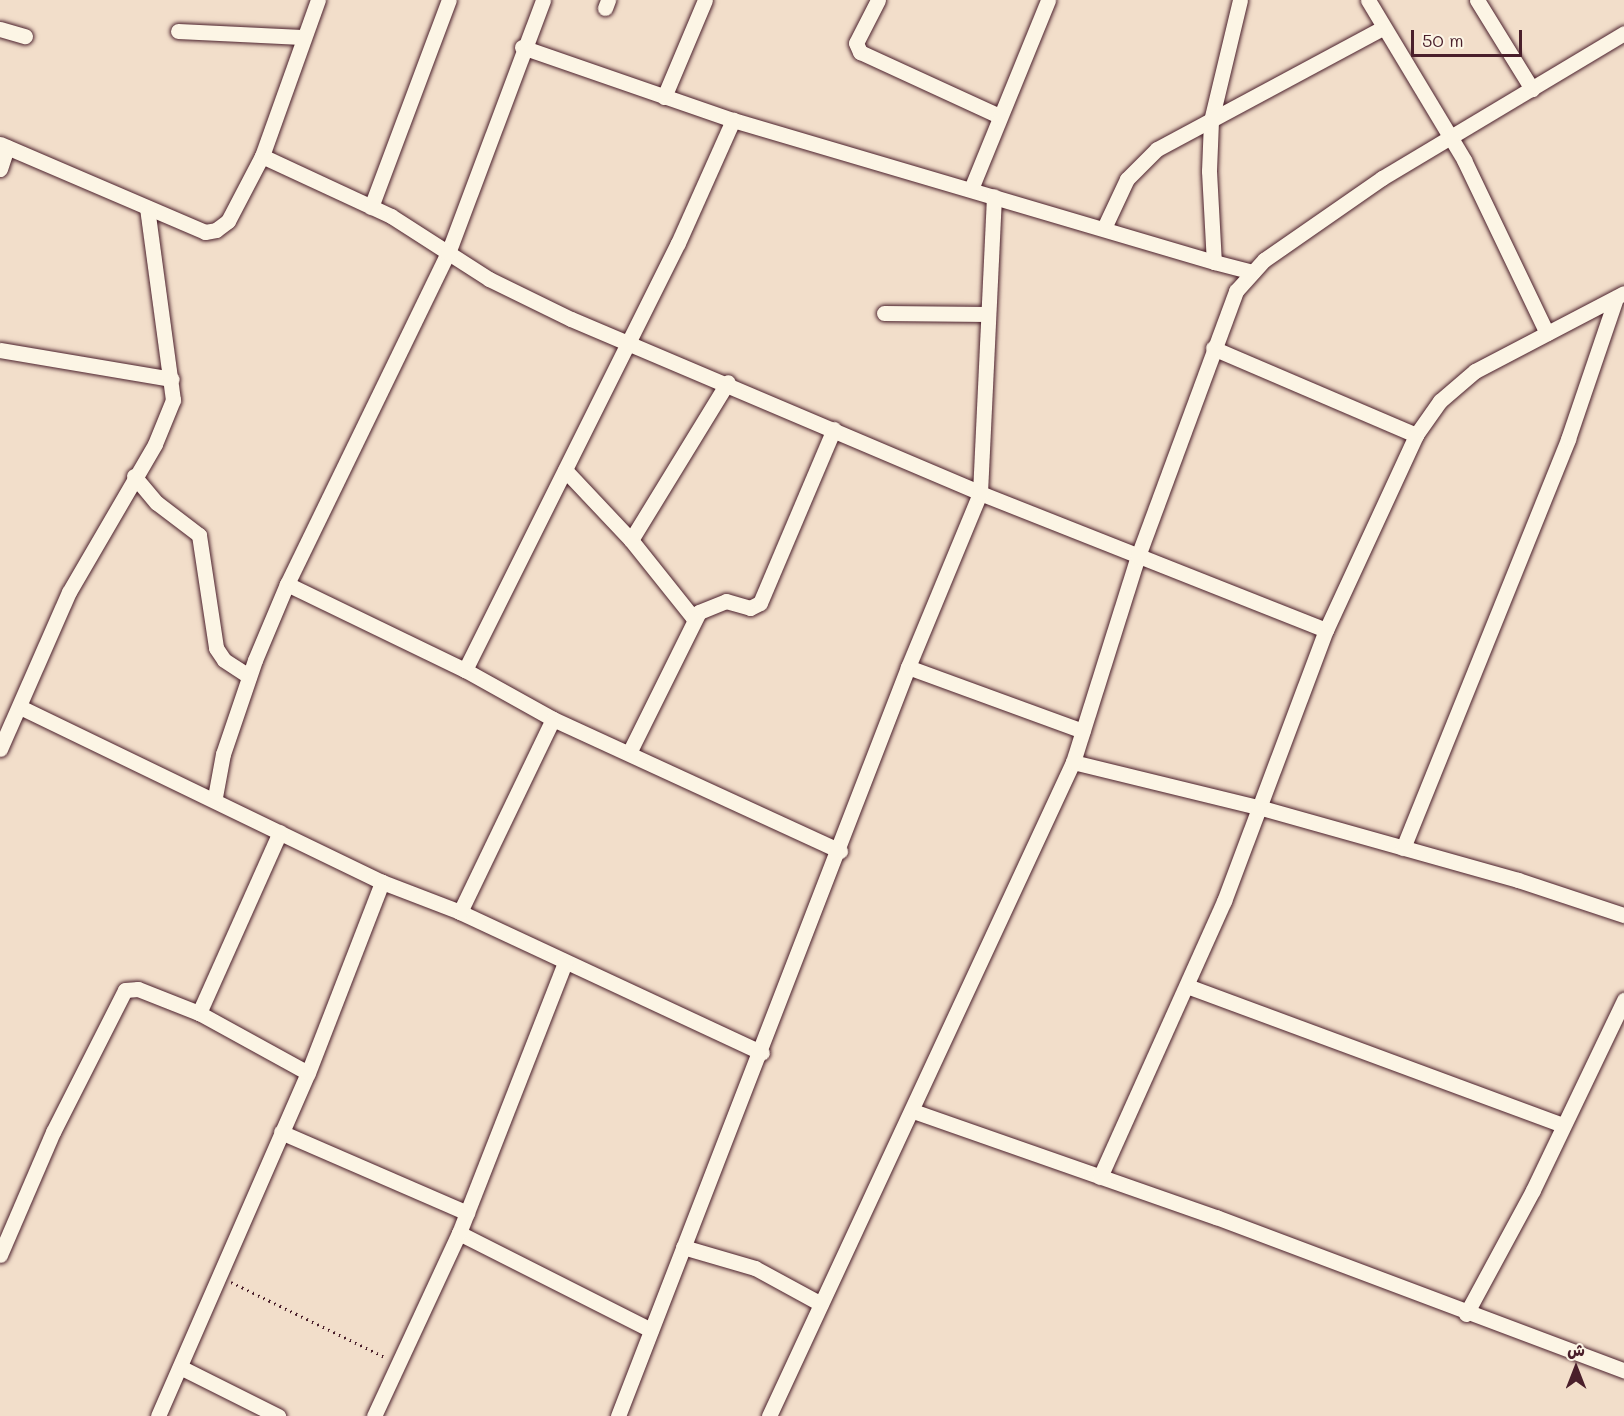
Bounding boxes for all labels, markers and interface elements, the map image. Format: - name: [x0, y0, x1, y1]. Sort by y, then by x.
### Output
- scale bar: [1414, 18, 1525, 56]
- text: 50 m: [1422, 28, 1464, 52]
- north arrow: [1546, 1338, 1606, 1398]
- text: ش: [1567, 1339, 1585, 1360]

